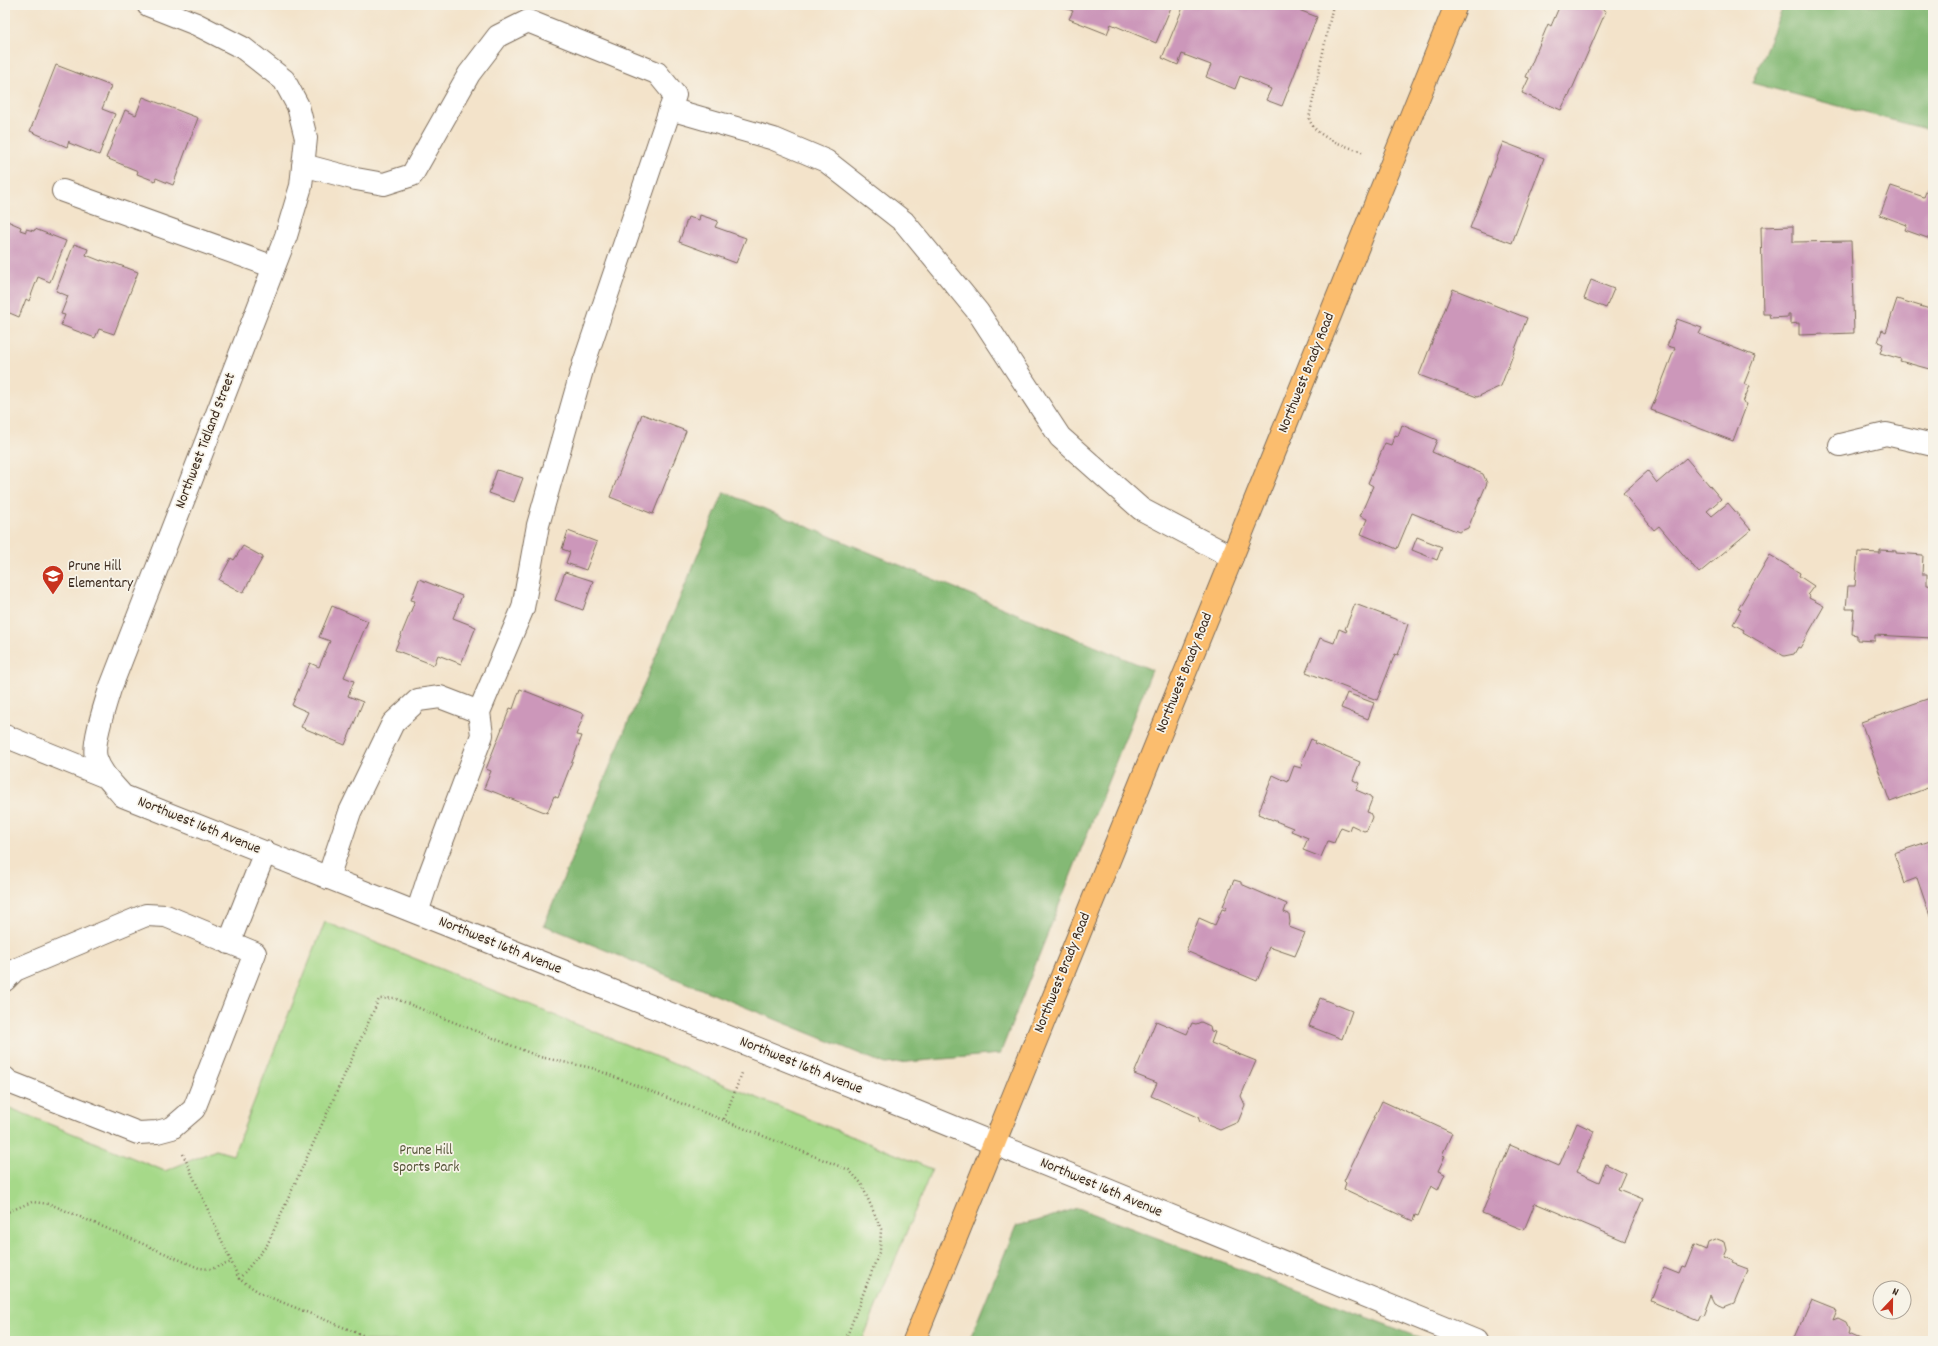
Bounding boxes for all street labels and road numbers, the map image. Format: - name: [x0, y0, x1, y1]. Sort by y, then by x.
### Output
- street label: Northwest Brady Road: [1273, 310, 1341, 436]
- street label: Northwest Tidland Street: [170, 369, 242, 512]
- street label: Northwest Brady Road: [1151, 610, 1219, 736]
- street label: Northwest 16th Avenue: [134, 791, 264, 861]
- street label: Northwest Brady Road: [1029, 910, 1097, 1036]
- street label: Northwest 16th Avenue: [435, 911, 565, 981]
- street label: Northwest 16th Avenue: [736, 1031, 866, 1101]
- street label: Northwest 16th Avenue: [1036, 1152, 1166, 1224]

